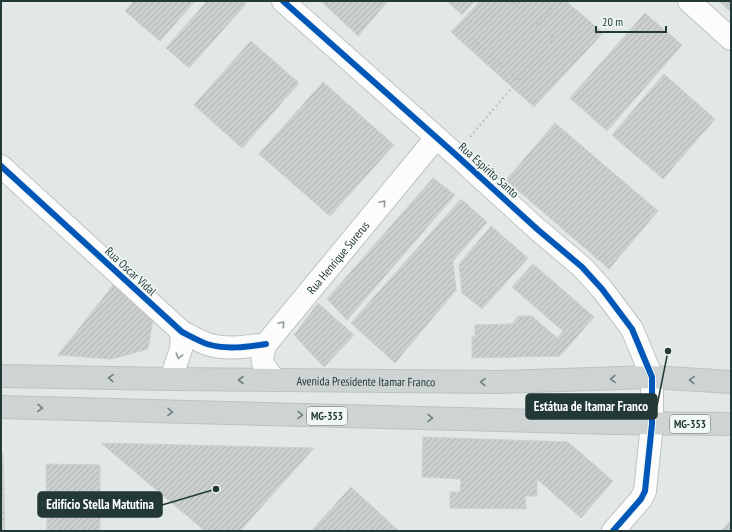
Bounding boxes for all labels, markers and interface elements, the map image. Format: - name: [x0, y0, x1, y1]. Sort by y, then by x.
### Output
- scale bar: [596, 8, 666, 34]
- text: 20 m: [602, 14, 623, 29]
- street label: Rua Espírito Santo: [456, 139, 522, 201]
- one-way arrow: [378, 200, 385, 207]
- street label: Rua Henrique Surerus: [303, 218, 372, 297]
- street label: Rua Oscar Vidal: [102, 244, 160, 299]
- one-way arrow: [278, 322, 285, 329]
- one-way arrow: [175, 353, 184, 360]
- street label: Avenida Presidente Itamar Franco: [297, 373, 435, 389]
- one-way arrow: [108, 374, 114, 382]
- one-way arrow: [610, 374, 616, 383]
- one-way arrow: [689, 375, 695, 384]
- one-way arrow: [238, 376, 244, 384]
- one-way arrow: [480, 378, 486, 386]
- callout: Estátua de Itamar Franco: [526, 394, 657, 419]
- text: Estátua de Itamar Franco: [534, 398, 648, 415]
- one-way arrow: [37, 404, 43, 412]
- one-way arrow: [167, 407, 173, 416]
- road number: MG-353: [307, 407, 347, 425]
- one-way arrow: [297, 411, 303, 419]
- one-way arrow: [427, 414, 433, 423]
- road number: MG-353: [670, 415, 710, 433]
- callout: Edifício Stella Matutina: [38, 492, 162, 517]
- text: Edifício Stella Matutina: [46, 496, 154, 513]

